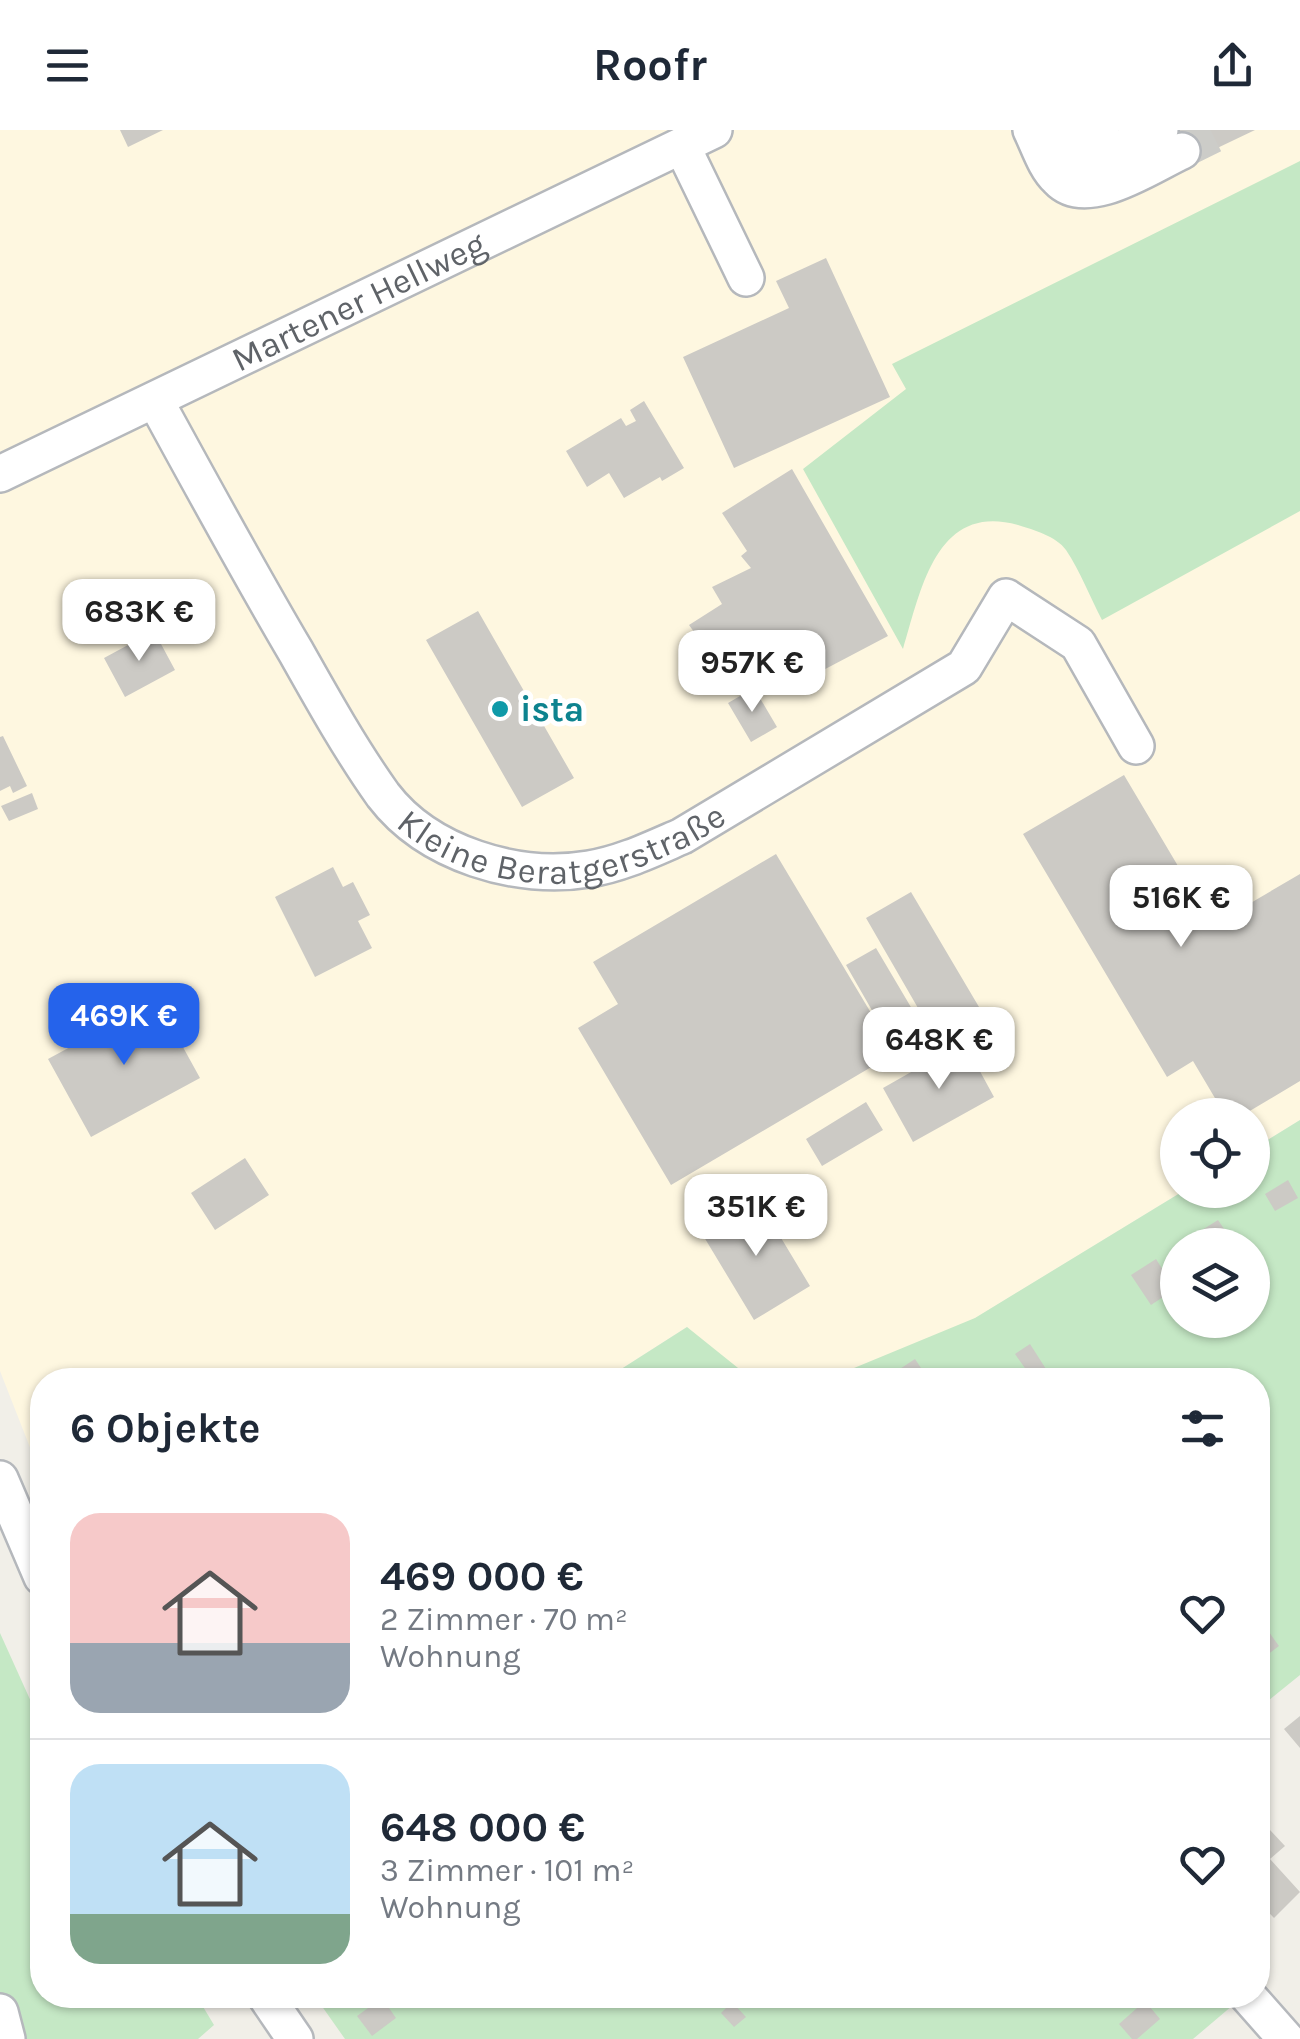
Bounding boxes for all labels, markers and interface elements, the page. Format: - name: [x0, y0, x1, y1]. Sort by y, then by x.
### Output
- icon: menu: [40, 38, 95, 93]
- icon: share: [1205, 38, 1260, 93]
- text: Roofr: [593, 39, 707, 91]
- street label: Martener Hellweg: [225, 223, 492, 380]
- pin: 683K €: [58, 579, 220, 664]
- text: 683K €: [84, 593, 194, 630]
- pin: 957K €: [671, 630, 833, 715]
- text: 957K €: [700, 644, 804, 681]
- place label: ista: [520, 689, 584, 730]
- marker: ista: [489, 698, 511, 720]
- street label: Kleine Beratgerstraße: [391, 782, 735, 824]
- text: Kleine Beratgerstraße: [390, 795, 732, 892]
- pin: 516K €: [1100, 865, 1262, 950]
- text: 516K €: [1132, 879, 1230, 916]
- pin: 469K €: [43, 983, 205, 1068]
- text: 469K €: [70, 997, 178, 1034]
- pin: 648K €: [858, 1007, 1020, 1092]
- text: 648K €: [885, 1021, 993, 1058]
- map controls: [1160, 1098, 1270, 1338]
- button: locate: [1160, 1098, 1270, 1208]
- pin: 351K €: [675, 1174, 837, 1259]
- text: 351K €: [706, 1188, 806, 1225]
- button: layers: [1160, 1228, 1270, 1338]
- icon: filters: [1175, 1401, 1230, 1456]
- text: 6 Objekte: [70, 1403, 261, 1453]
- text: 469 000 €: [380, 1551, 584, 1601]
- icon: home: [150, 1553, 270, 1673]
- icon: heart: [1175, 1586, 1230, 1641]
- text: 2 Zimmer · 70 m²: [380, 1601, 628, 1638]
- text: Wohnung: [380, 1638, 520, 1675]
- text: 648 000 €: [380, 1802, 585, 1852]
- icon: home: [150, 1804, 270, 1924]
- icon: heart: [1175, 1837, 1230, 1892]
- text: 3 Zimmer · 101 m²: [380, 1852, 634, 1889]
- text: Wohnung: [380, 1889, 520, 1926]

